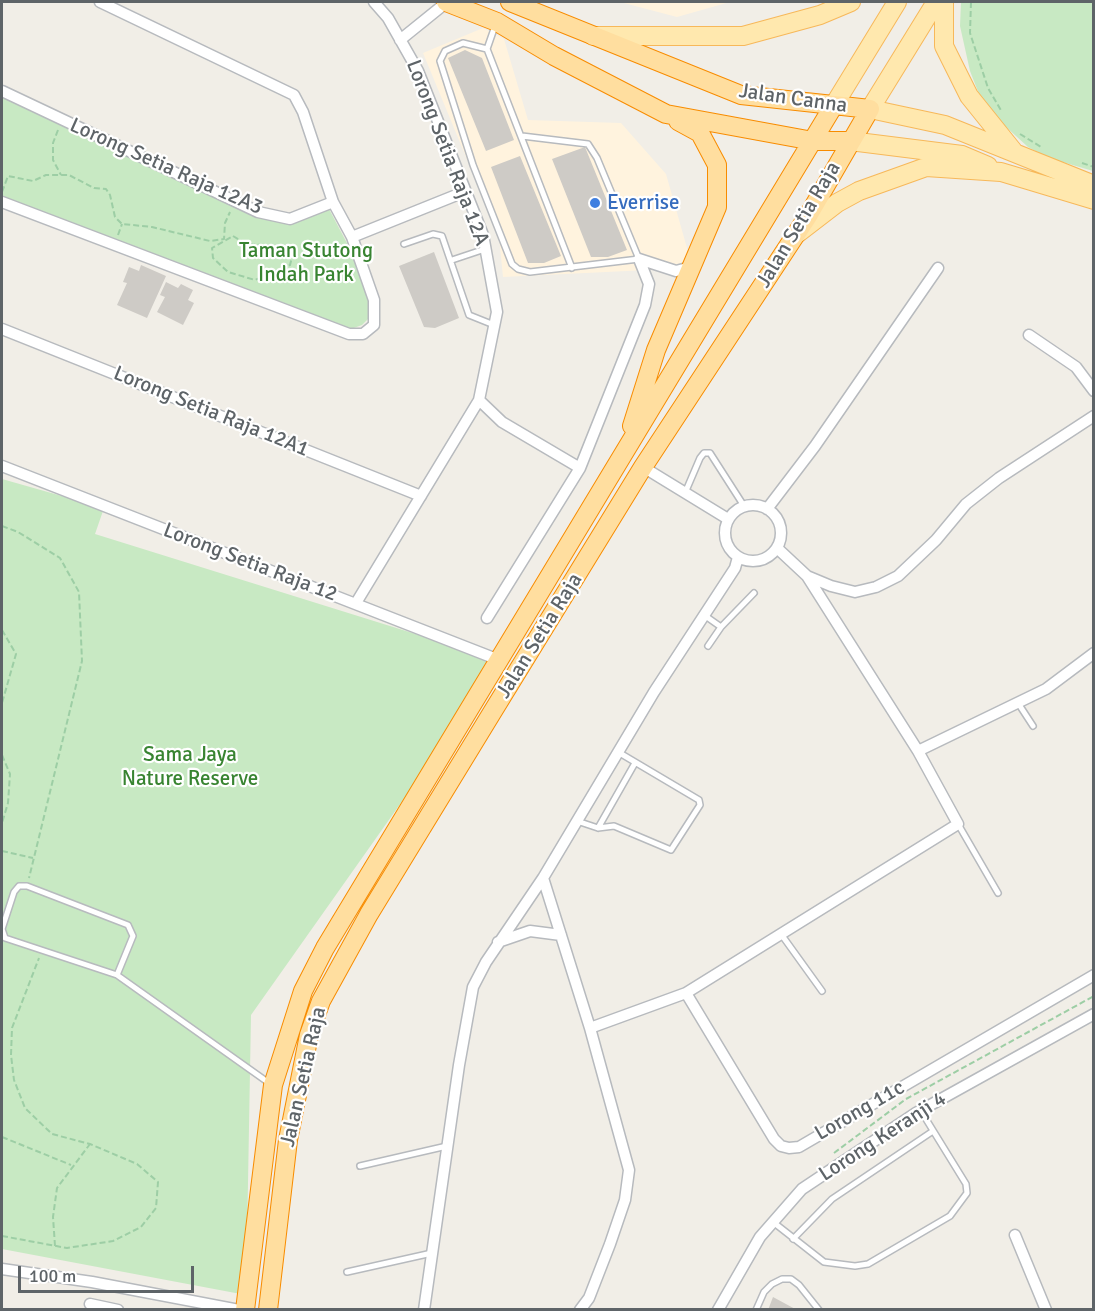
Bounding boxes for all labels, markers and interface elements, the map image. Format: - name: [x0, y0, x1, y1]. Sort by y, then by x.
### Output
- street label: Lorong Setia Raja 12A: [400, 56, 494, 250]
- street label: Jalan Canna: [737, 79, 849, 119]
- street label: Lorong Setia Raja 12A3: [66, 113, 266, 221]
- street label: Jalan Setia Raja: [751, 157, 847, 293]
- place label: Everrise: [607, 190, 680, 216]
- marker: Everrise: [588, 196, 602, 210]
- park label: Taman Stutong Indah Park: [239, 238, 373, 288]
- street label: Lorong Setia Raja 12A1: [110, 361, 312, 463]
- street label: Lorong Setia Raja 12: [159, 518, 341, 608]
- street label: Jalan Setia Raja: [492, 569, 588, 703]
- park label: Sama Jaya Nature Reserve: [122, 742, 258, 792]
- street label: Jalan Setia Raja: [276, 1005, 332, 1149]
- street label: Lorong 11c: [811, 1075, 909, 1147]
- street label: Lorong Keranji 4: [815, 1087, 951, 1187]
- scale bar: [21, 1254, 196, 1292]
- text: 100 m: [29, 1265, 76, 1287]

